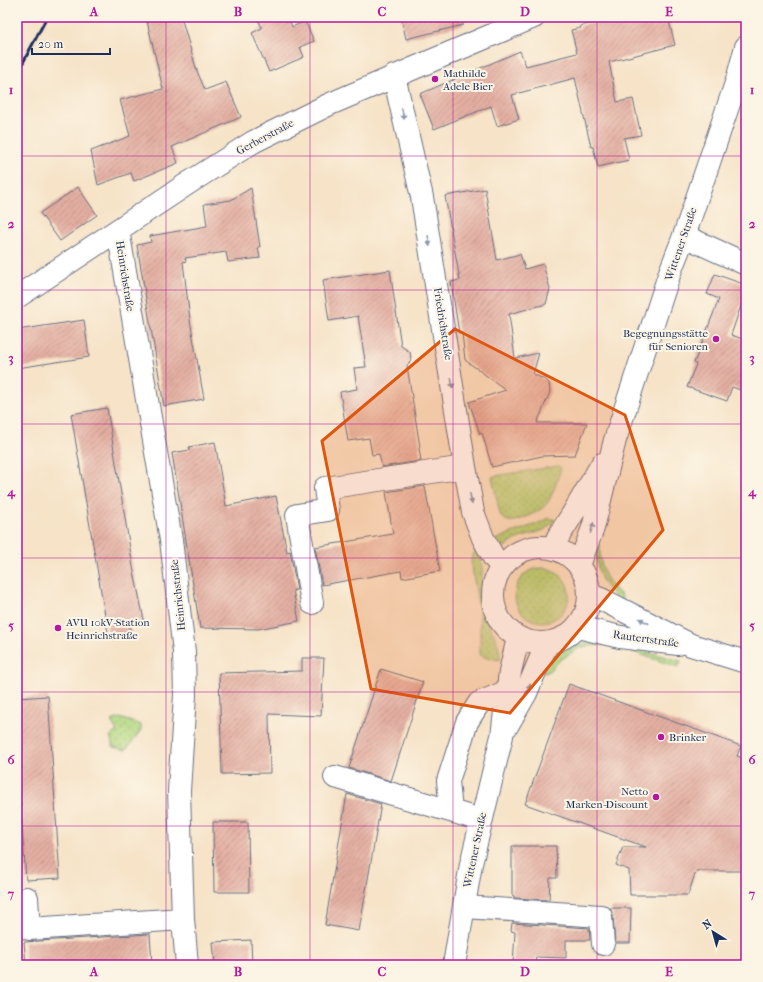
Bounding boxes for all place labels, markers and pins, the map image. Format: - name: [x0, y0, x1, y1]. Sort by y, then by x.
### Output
- place label: Mathilde Adele Bier: [442, 67, 493, 93]
- marker: Mathilde Adele Bier: [430, 74, 440, 84]
- place label: Begegnungsstätte für Senioren: [623, 327, 709, 353]
- marker: Begegnungsstätte für Senioren: [711, 334, 721, 344]
- place label: AVU 10kV-Station Heinrichstraße: [65, 616, 150, 642]
- marker: AVU 10kV-Station Heinrichstraße: [53, 623, 63, 633]
- place label: Brinker: [669, 731, 706, 744]
- marker: Brinker: [656, 732, 666, 742]
- place label: Netto Marken-Discount: [566, 785, 648, 811]
- marker: Netto Marken-Discount: [651, 792, 661, 802]

